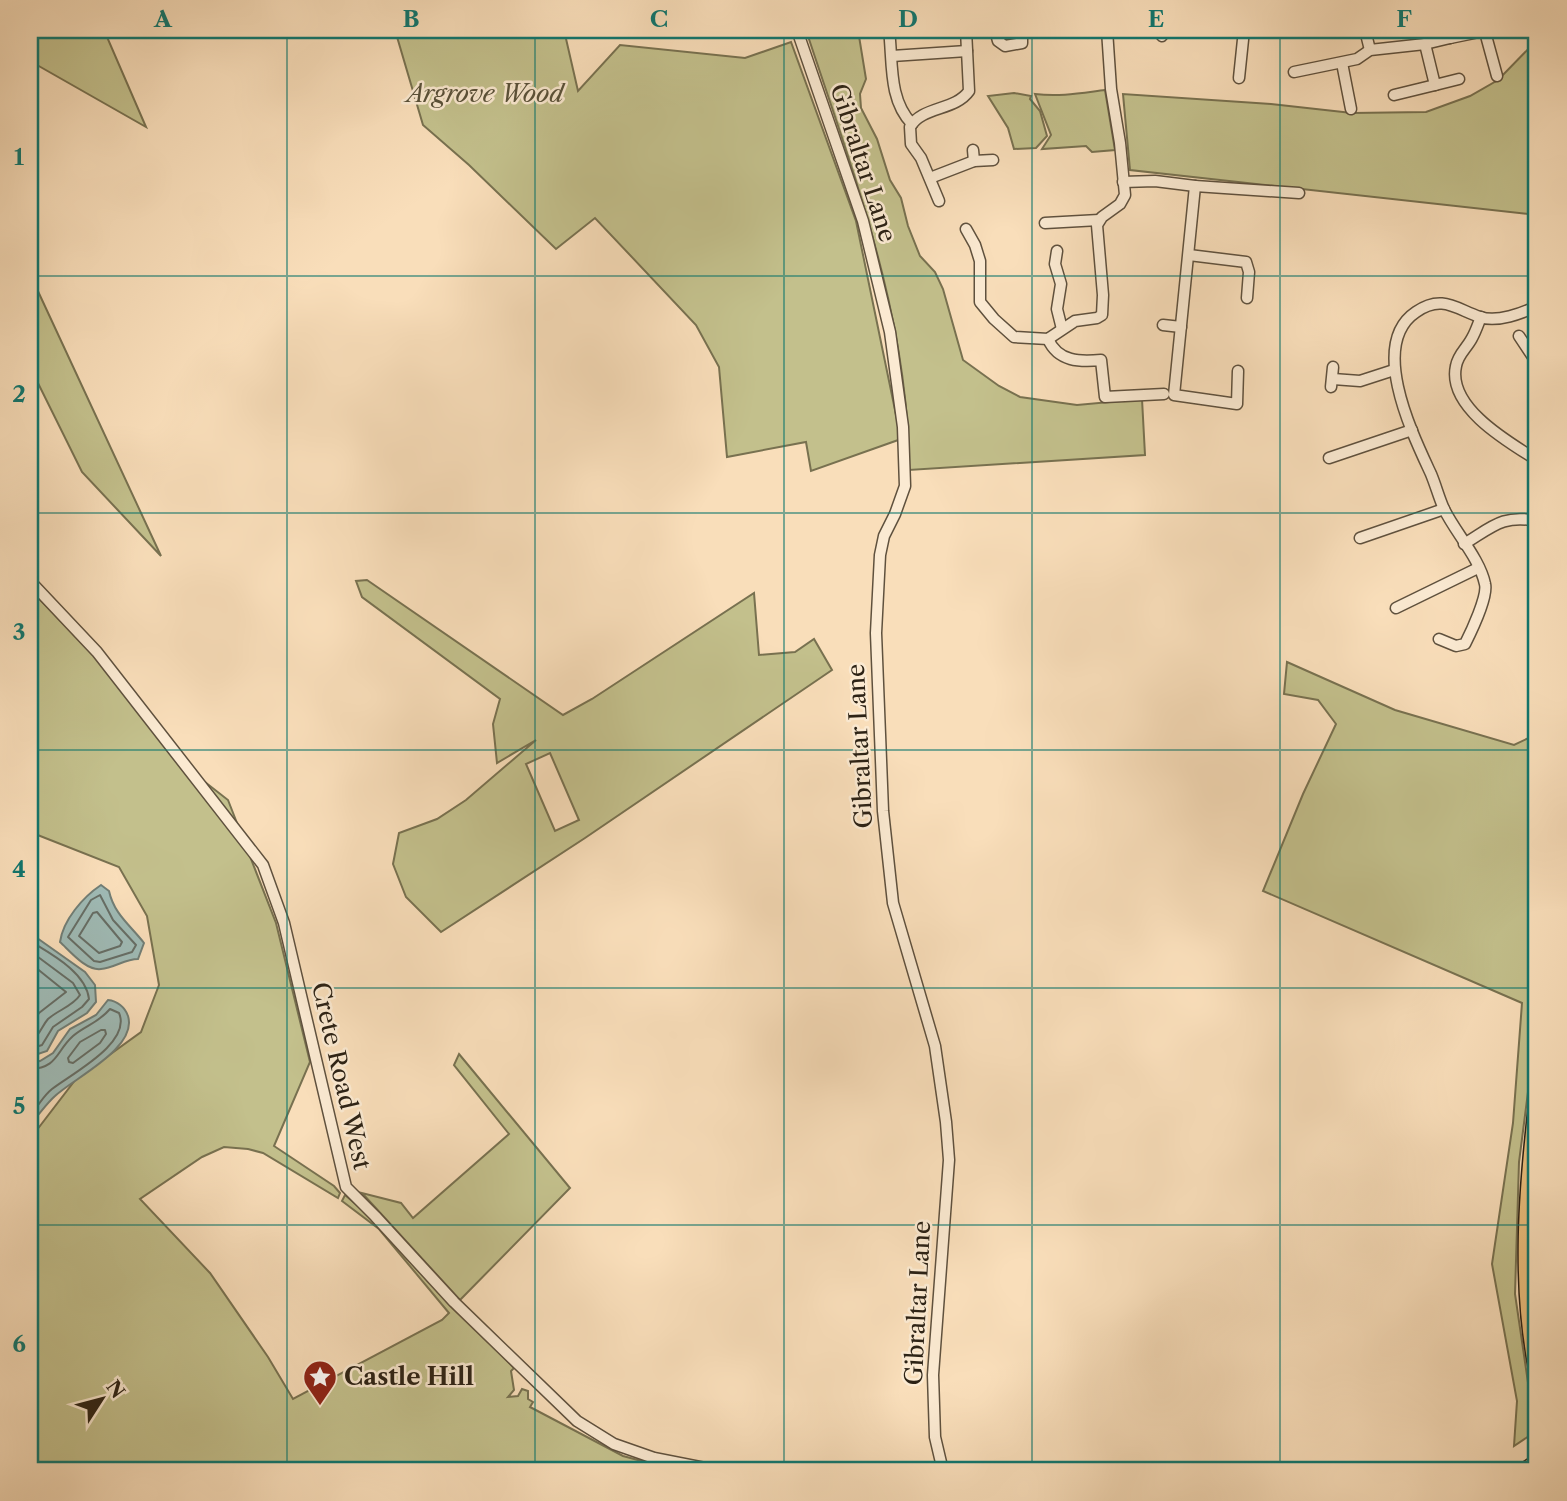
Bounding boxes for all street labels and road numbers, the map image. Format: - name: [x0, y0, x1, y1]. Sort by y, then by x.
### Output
- street label: Gibraltar Lane: [824, 80, 903, 246]
- street label: Gibraltar Lane: [841, 663, 878, 829]
- street label: Crete Road West: [306, 979, 377, 1173]
- street label: Gibraltar Lane: [899, 1220, 936, 1386]

